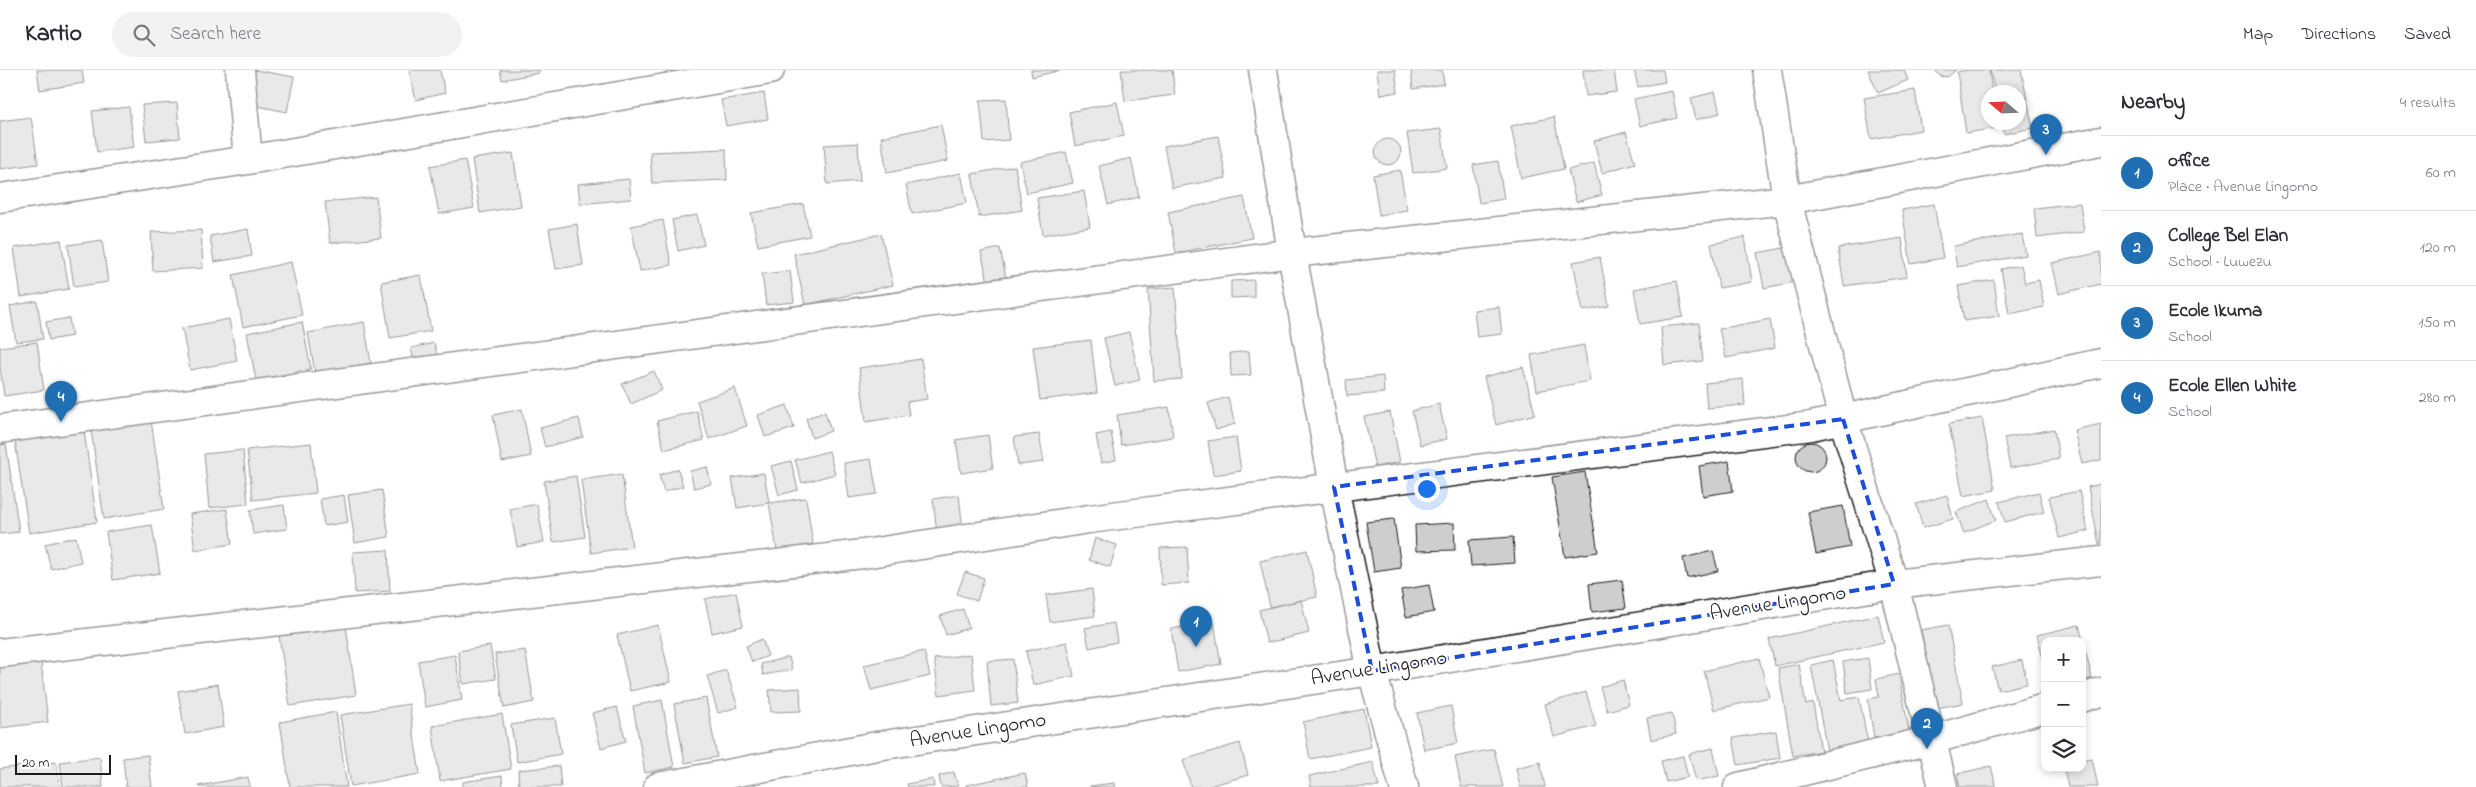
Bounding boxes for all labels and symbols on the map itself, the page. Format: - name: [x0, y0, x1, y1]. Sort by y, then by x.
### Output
- north arrow: [1981, 85, 2026, 130]
- pin: 3: [2030, 114, 2062, 155]
- pin: 4: [45, 381, 77, 422]
- your location: [1414, 476, 1440, 502]
- street label: Avenue Lingomo: [1708, 578, 1849, 632]
- pin: 1: [1180, 606, 1212, 647]
- street label: Avenue Lingomo: [1309, 643, 1450, 697]
- street label: Avenue Lingomo: [908, 705, 1049, 759]
- pin: 2: [1911, 708, 1943, 749]
- scale bar: [15, 752, 111, 775]

